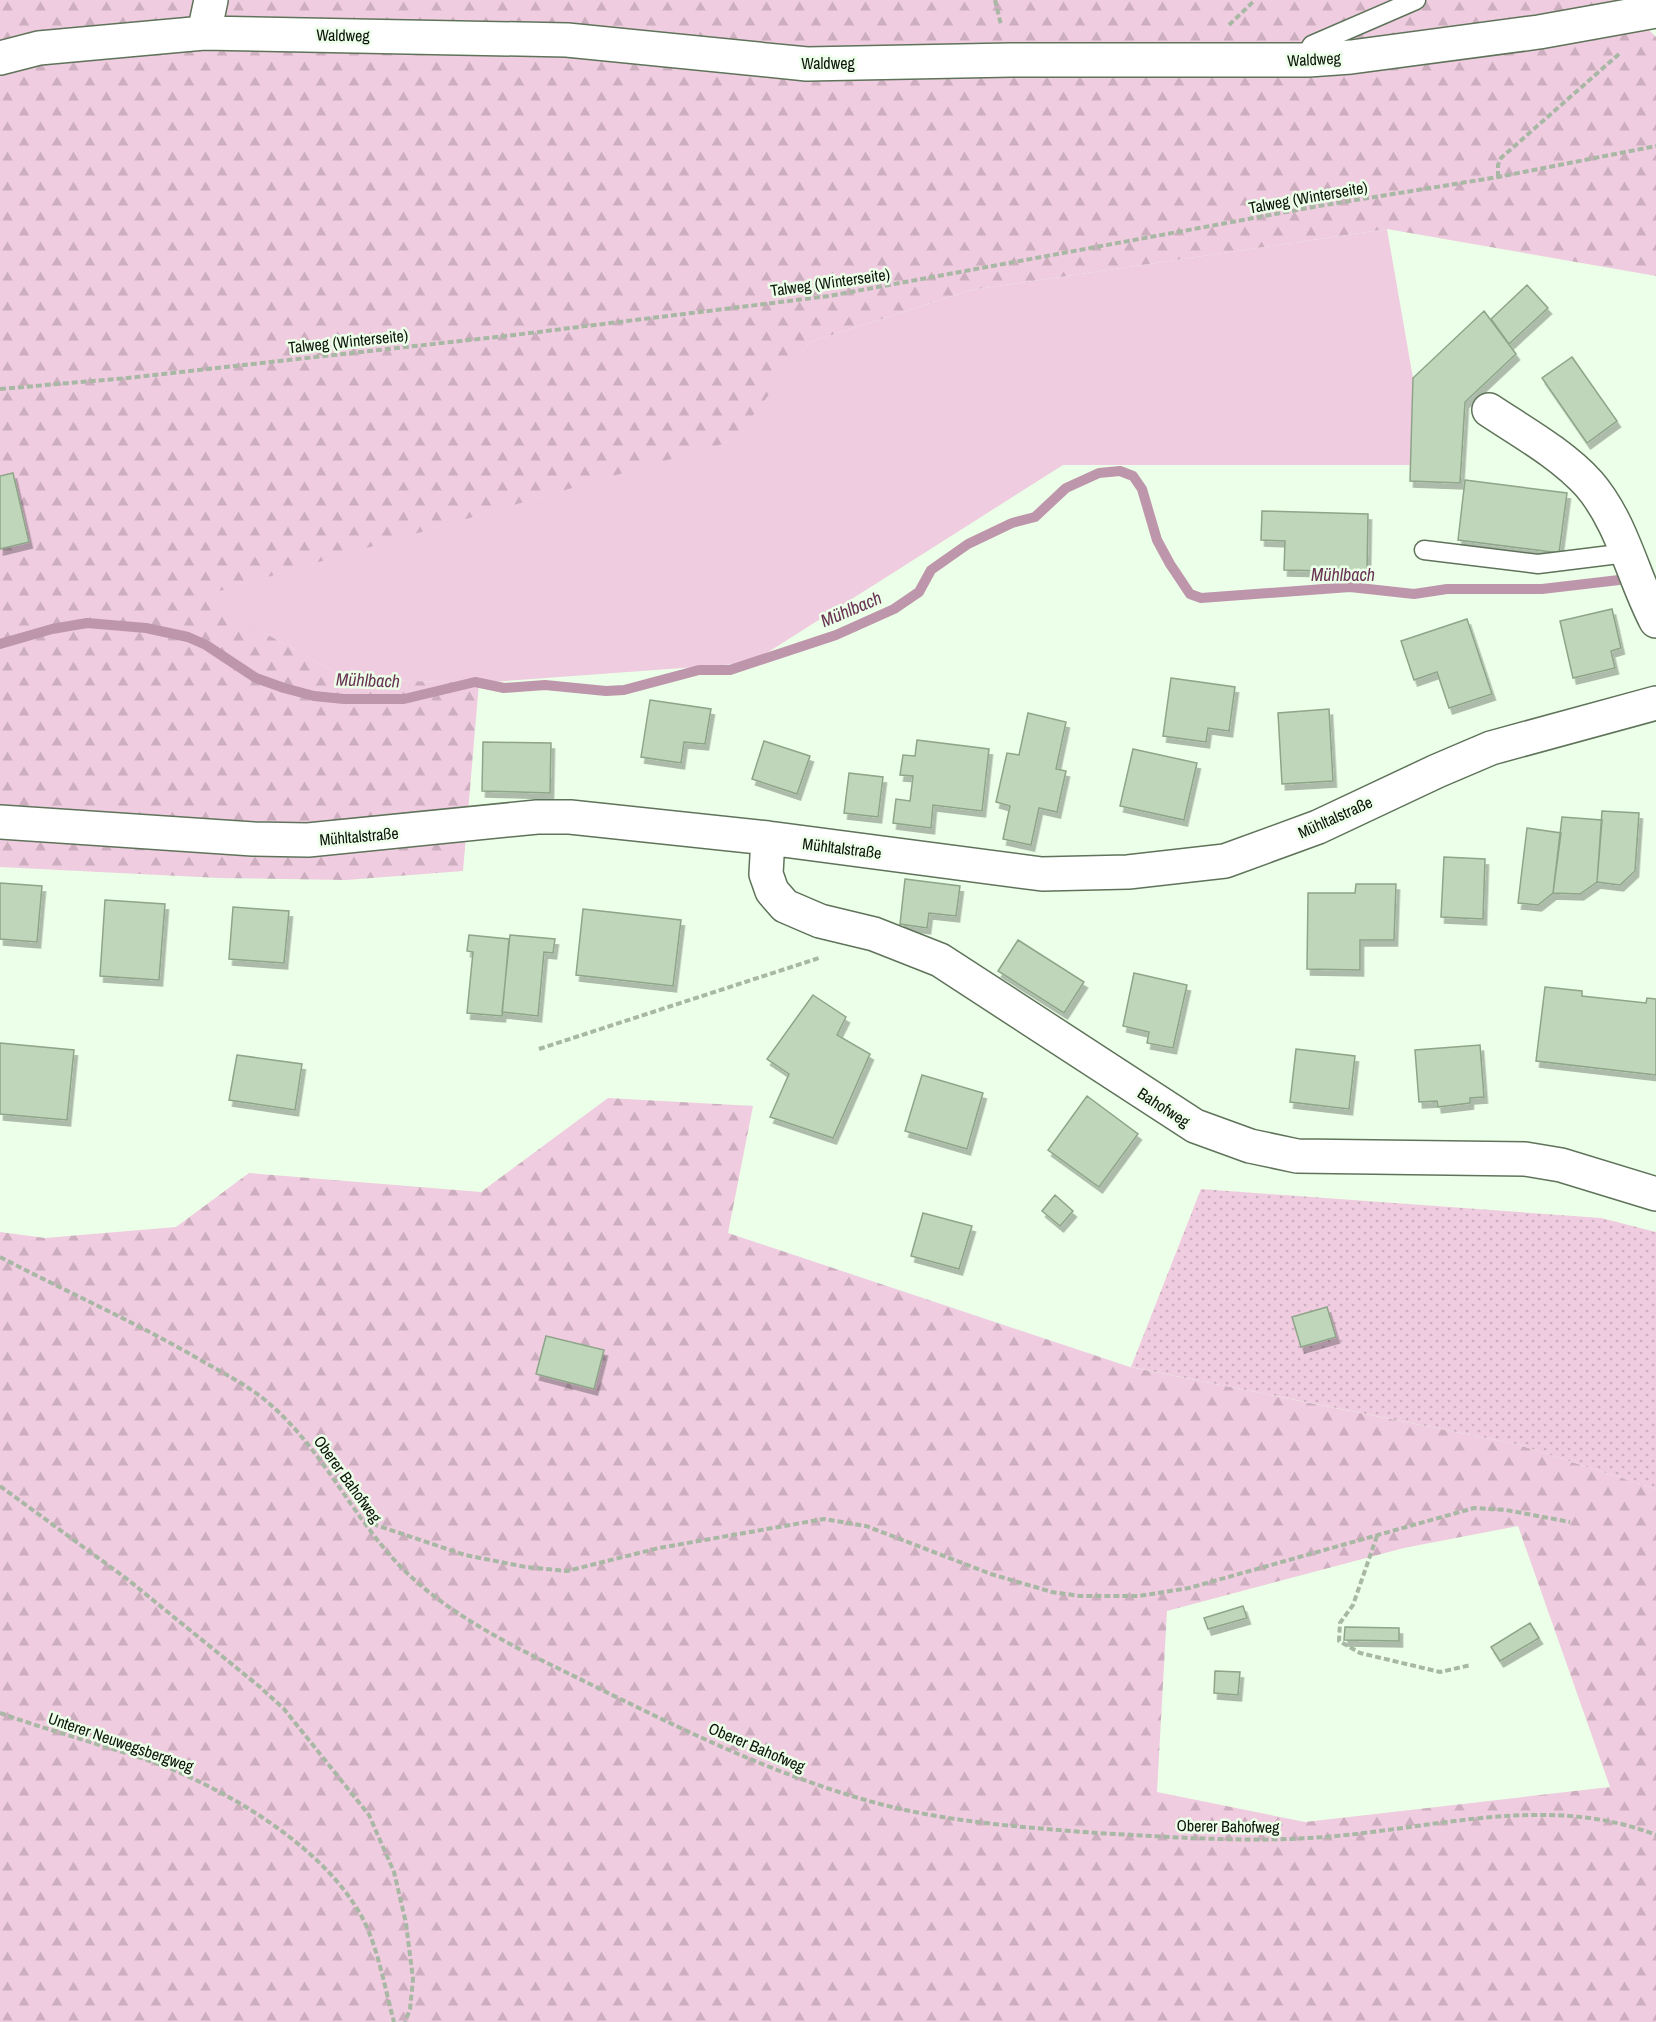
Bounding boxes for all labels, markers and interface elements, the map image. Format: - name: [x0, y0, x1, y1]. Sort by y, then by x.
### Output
- street label: Waldweg: [316, 24, 371, 46]
- street label: Waldweg: [1287, 47, 1342, 71]
- street label: Waldweg: [801, 52, 855, 74]
- street label: Talweg (Winterseite): [1247, 176, 1369, 218]
- street label: Talweg (Winterseite): [769, 263, 891, 301]
- street label: Talweg (Winterseite): [287, 324, 409, 358]
- water label: Mühlbach: [1311, 562, 1375, 587]
- water label: Mühlbach: [817, 585, 885, 633]
- water label: Mühlbach: [336, 666, 400, 694]
- street label: Mühltalstraße: [1294, 791, 1376, 843]
- street label: Mühltalstraße: [318, 822, 400, 850]
- street label: Mühltalstraße: [801, 832, 883, 864]
- street label: Bahofweg: [1134, 1082, 1195, 1132]
- street label: Oberer Bahofweg: [309, 1431, 388, 1528]
- street label: Unterer Neuwegsbergweg: [45, 1707, 197, 1777]
- street label: Oberer Bahofweg: [705, 1717, 809, 1777]
- street label: Oberer Bahofweg: [1176, 1814, 1280, 1838]

